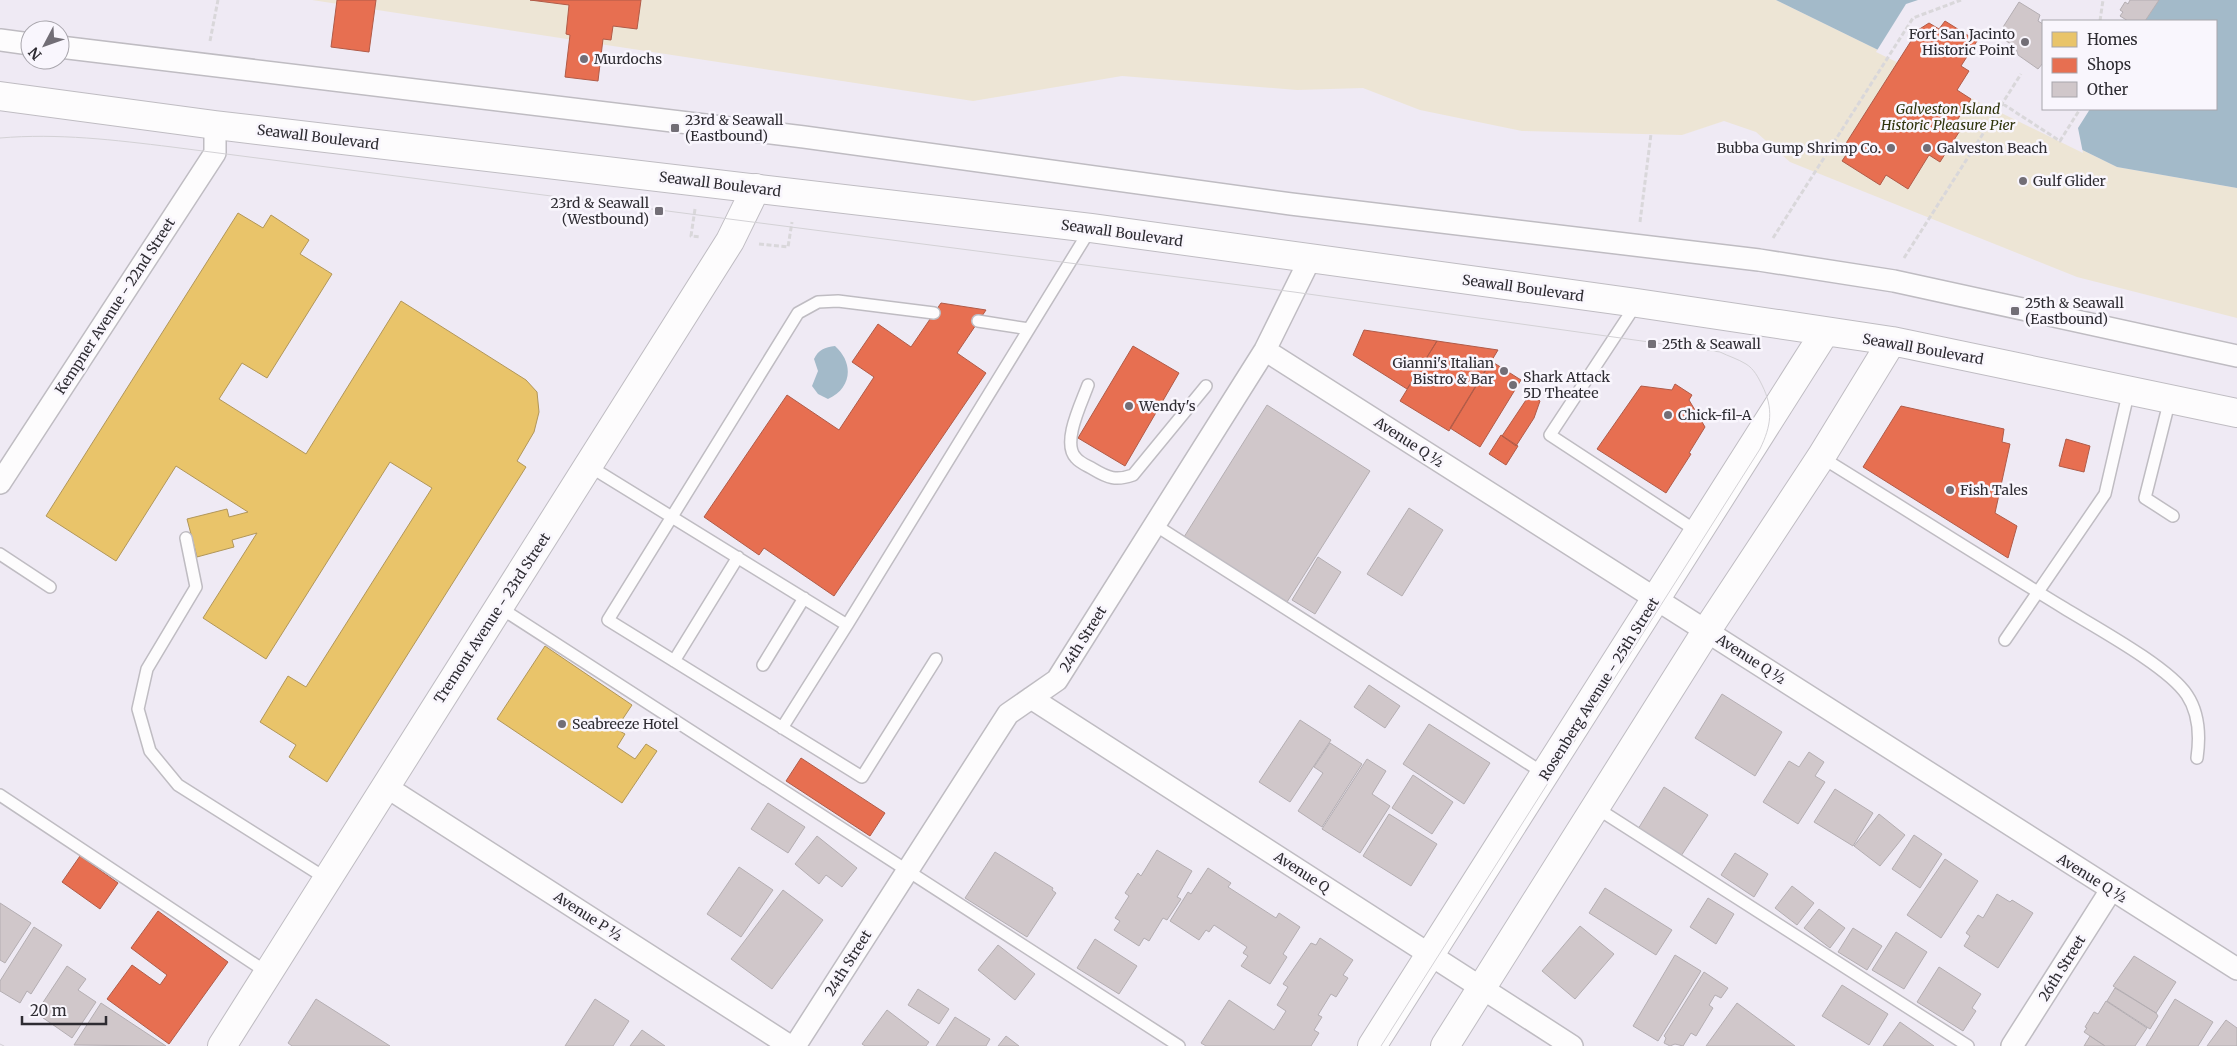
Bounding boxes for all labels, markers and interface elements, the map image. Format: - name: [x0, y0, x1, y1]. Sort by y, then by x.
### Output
- north arrow: [20, 20, 70, 70]
- legend: [2042, 20, 2217, 110]
- place label: Fort San Jacinto Historic Point: [1909, 25, 2016, 59]
- text: Homes: [2087, 30, 2138, 49]
- marker: Fort San Jacinto Historic Point: [2019, 36, 2031, 48]
- text: N: [25, 43, 46, 64]
- place label: Murdochs: [594, 50, 662, 68]
- marker: Murdochs: [578, 53, 590, 65]
- text: Shops: [2087, 55, 2131, 74]
- text: Other: [2087, 80, 2129, 99]
- park label: Galveston Island Historic Pleasure Pier: [1880, 100, 2015, 134]
- place label: 23rd & Seawall (Eastbound): [685, 111, 784, 145]
- street label: Seawall Boulevard: [256, 121, 381, 153]
- marker: 23rd & Seawall (Eastbound): [669, 122, 681, 134]
- place label: Bubba Gump Shrimp Co.: [1717, 139, 1881, 157]
- place label: Galveston Beach: [1937, 139, 2048, 157]
- marker: Bubba Gump Shrimp Co.: [1885, 142, 1897, 154]
- marker: Galveston Beach: [1921, 142, 1933, 154]
- street label: Seawall Boulevard: [658, 168, 783, 200]
- place label: Gulf Glider: [2033, 172, 2106, 190]
- marker: Gulf Glider: [2017, 175, 2029, 187]
- place label: 23rd & Seawall (Westbound): [551, 194, 650, 228]
- marker: 23rd & Seawall (Westbound): [653, 205, 665, 217]
- street label: Kempner Avenue - 22nd Street: [51, 214, 179, 398]
- street label: Seawall Boulevard: [1060, 216, 1185, 251]
- street label: Seawall Boulevard: [1461, 271, 1586, 306]
- place label: 25th & Seawall (Eastbound): [2025, 294, 2124, 328]
- marker: 25th & Seawall (Eastbound): [2009, 305, 2021, 317]
- street label: Seawall Boulevard: [1861, 329, 1986, 369]
- place label: 25th & Seawall: [1662, 335, 1761, 353]
- marker: 25th & Seawall: [1646, 338, 1658, 350]
- place label: Gianni's Italian Bistro & Bar: [1392, 354, 1494, 388]
- marker: Gianni's Italian Bistro & Bar: [1498, 365, 1510, 377]
- place label: Shark Attack 5D Theatee: [1523, 368, 1610, 402]
- marker: Shark Attack 5D Theatee: [1507, 379, 1519, 391]
- place label: Wendy's: [1138, 397, 1196, 415]
- marker: Wendy's: [1123, 400, 1135, 412]
- place label: Chick-fil-A: [1678, 406, 1752, 424]
- marker: Chick-fil-A: [1662, 409, 1674, 421]
- street label: Avenue Q ½: [1370, 412, 1447, 471]
- place label: Fish Tales: [1960, 481, 2028, 499]
- marker: Fish Tales: [1944, 484, 1956, 496]
- street label: Tremont Avenue - 23rd Street: [430, 529, 554, 707]
- street label: Rosenberg Avenue - 25th Street: [1535, 594, 1663, 784]
- street label: 24th Street: [1056, 602, 1111, 675]
- street label: Avenue Q ½: [1712, 629, 1789, 688]
- place label: Seabreeze Hotel: [572, 715, 679, 733]
- marker: Seabreeze Hotel: [556, 718, 568, 730]
- street label: Avenue Q: [1270, 847, 1334, 897]
- street label: Avenue Q ½: [2053, 849, 2130, 907]
- street label: Avenue P ½: [550, 887, 626, 945]
- street label: 24th Street: [821, 926, 876, 999]
- street label: 26th Street: [2035, 931, 2090, 1004]
- scale bar: [22, 994, 106, 1026]
- text: 20 m: [30, 1001, 67, 1020]

